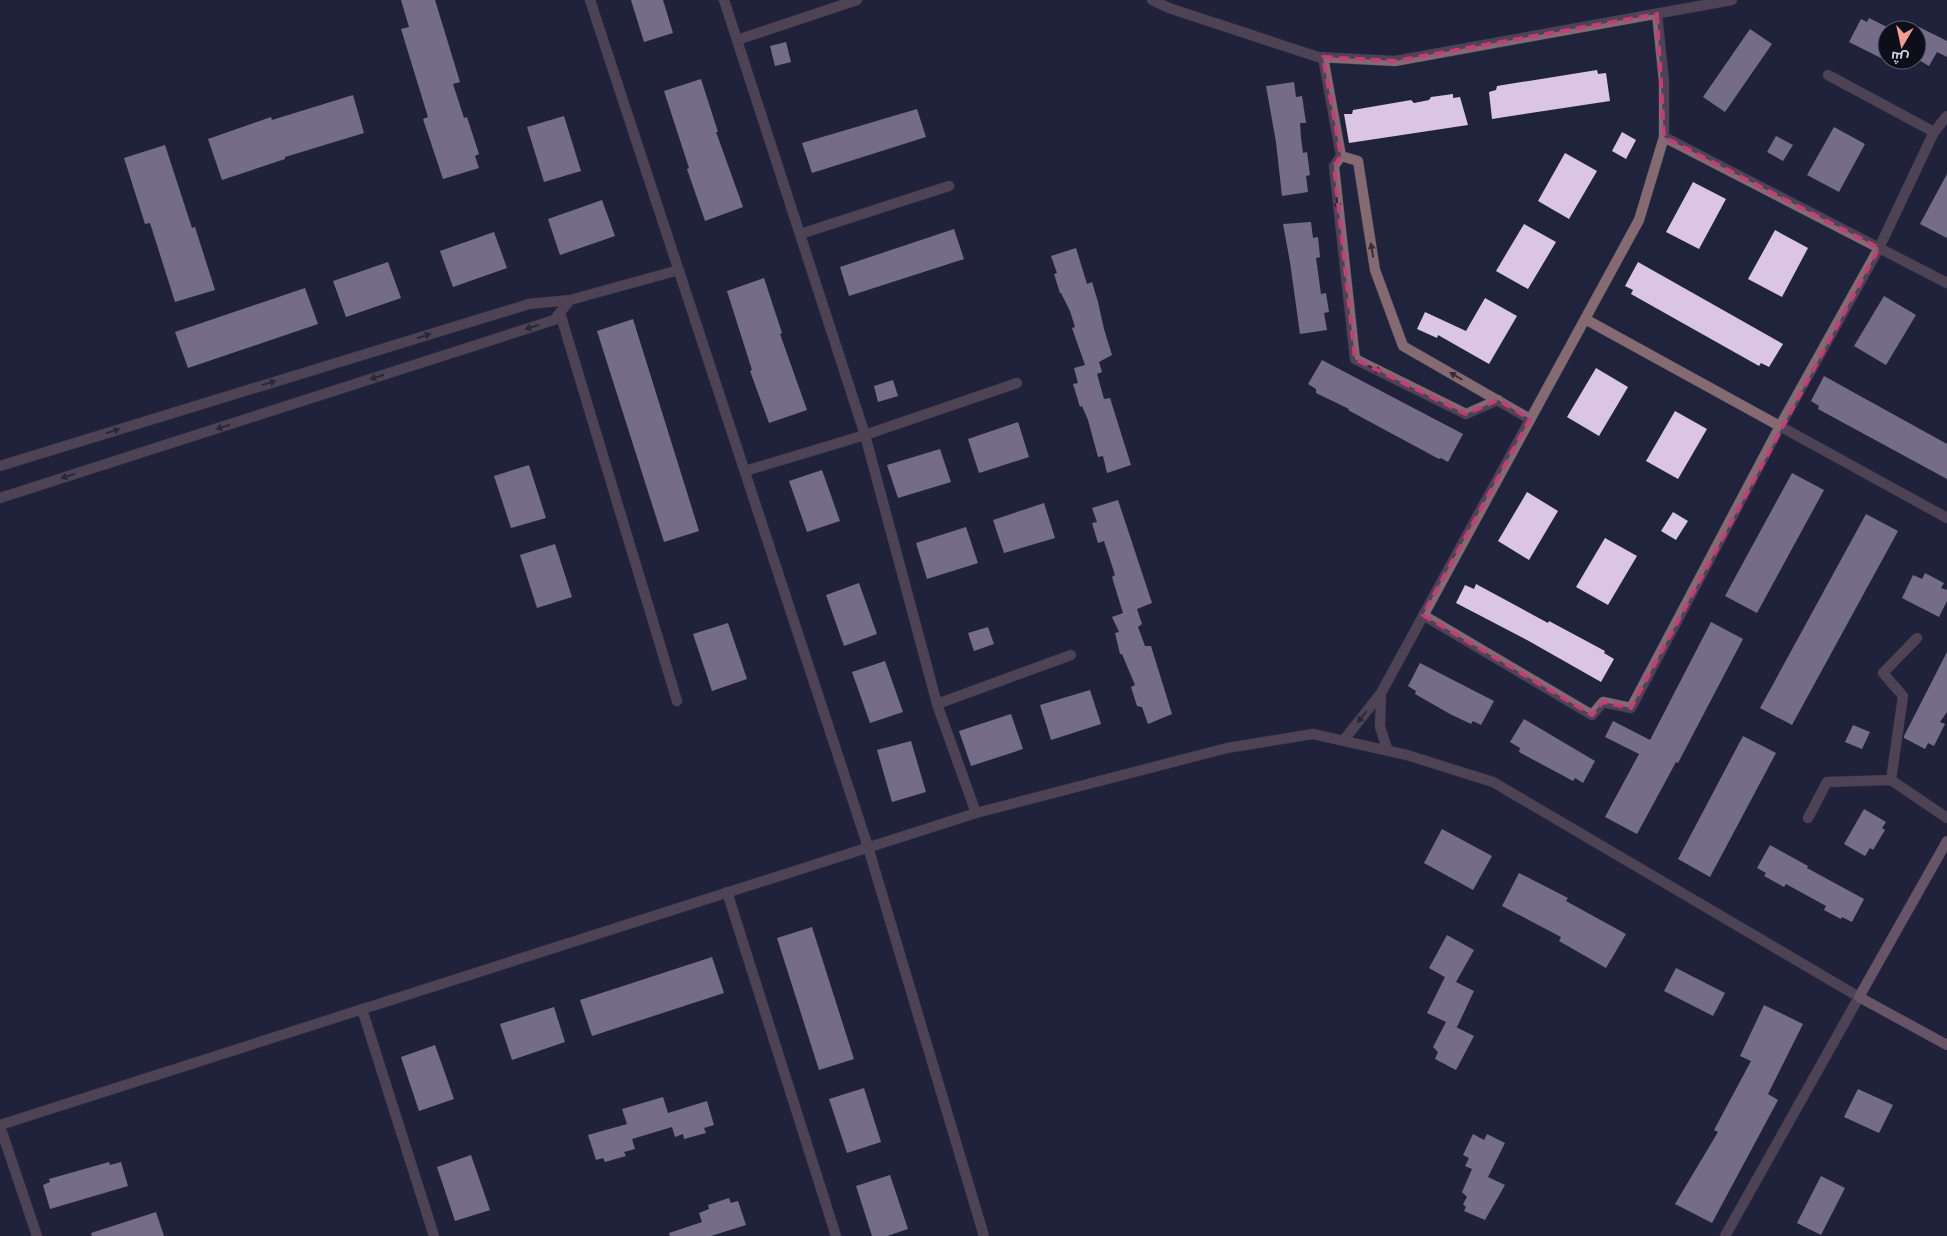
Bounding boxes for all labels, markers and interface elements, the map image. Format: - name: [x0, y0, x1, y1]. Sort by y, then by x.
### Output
- north arrow: [1877, 20, 1927, 70]
- text: ش: [1889, 48, 1910, 69]
- one-way arrow: [1334, 195, 1342, 211]
- one-way arrow: [1367, 242, 1375, 258]
- one-way arrow: [524, 323, 539, 331]
- one-way arrow: [417, 332, 432, 340]
- one-way arrow: [1368, 365, 1382, 373]
- one-way arrow: [1449, 372, 1463, 381]
- one-way arrow: [370, 374, 385, 381]
- one-way arrow: [262, 379, 277, 387]
- one-way arrow: [215, 424, 230, 431]
- one-way arrow: [106, 426, 121, 434]
- one-way arrow: [60, 473, 75, 481]
- one-way arrow: [1357, 710, 1367, 724]

